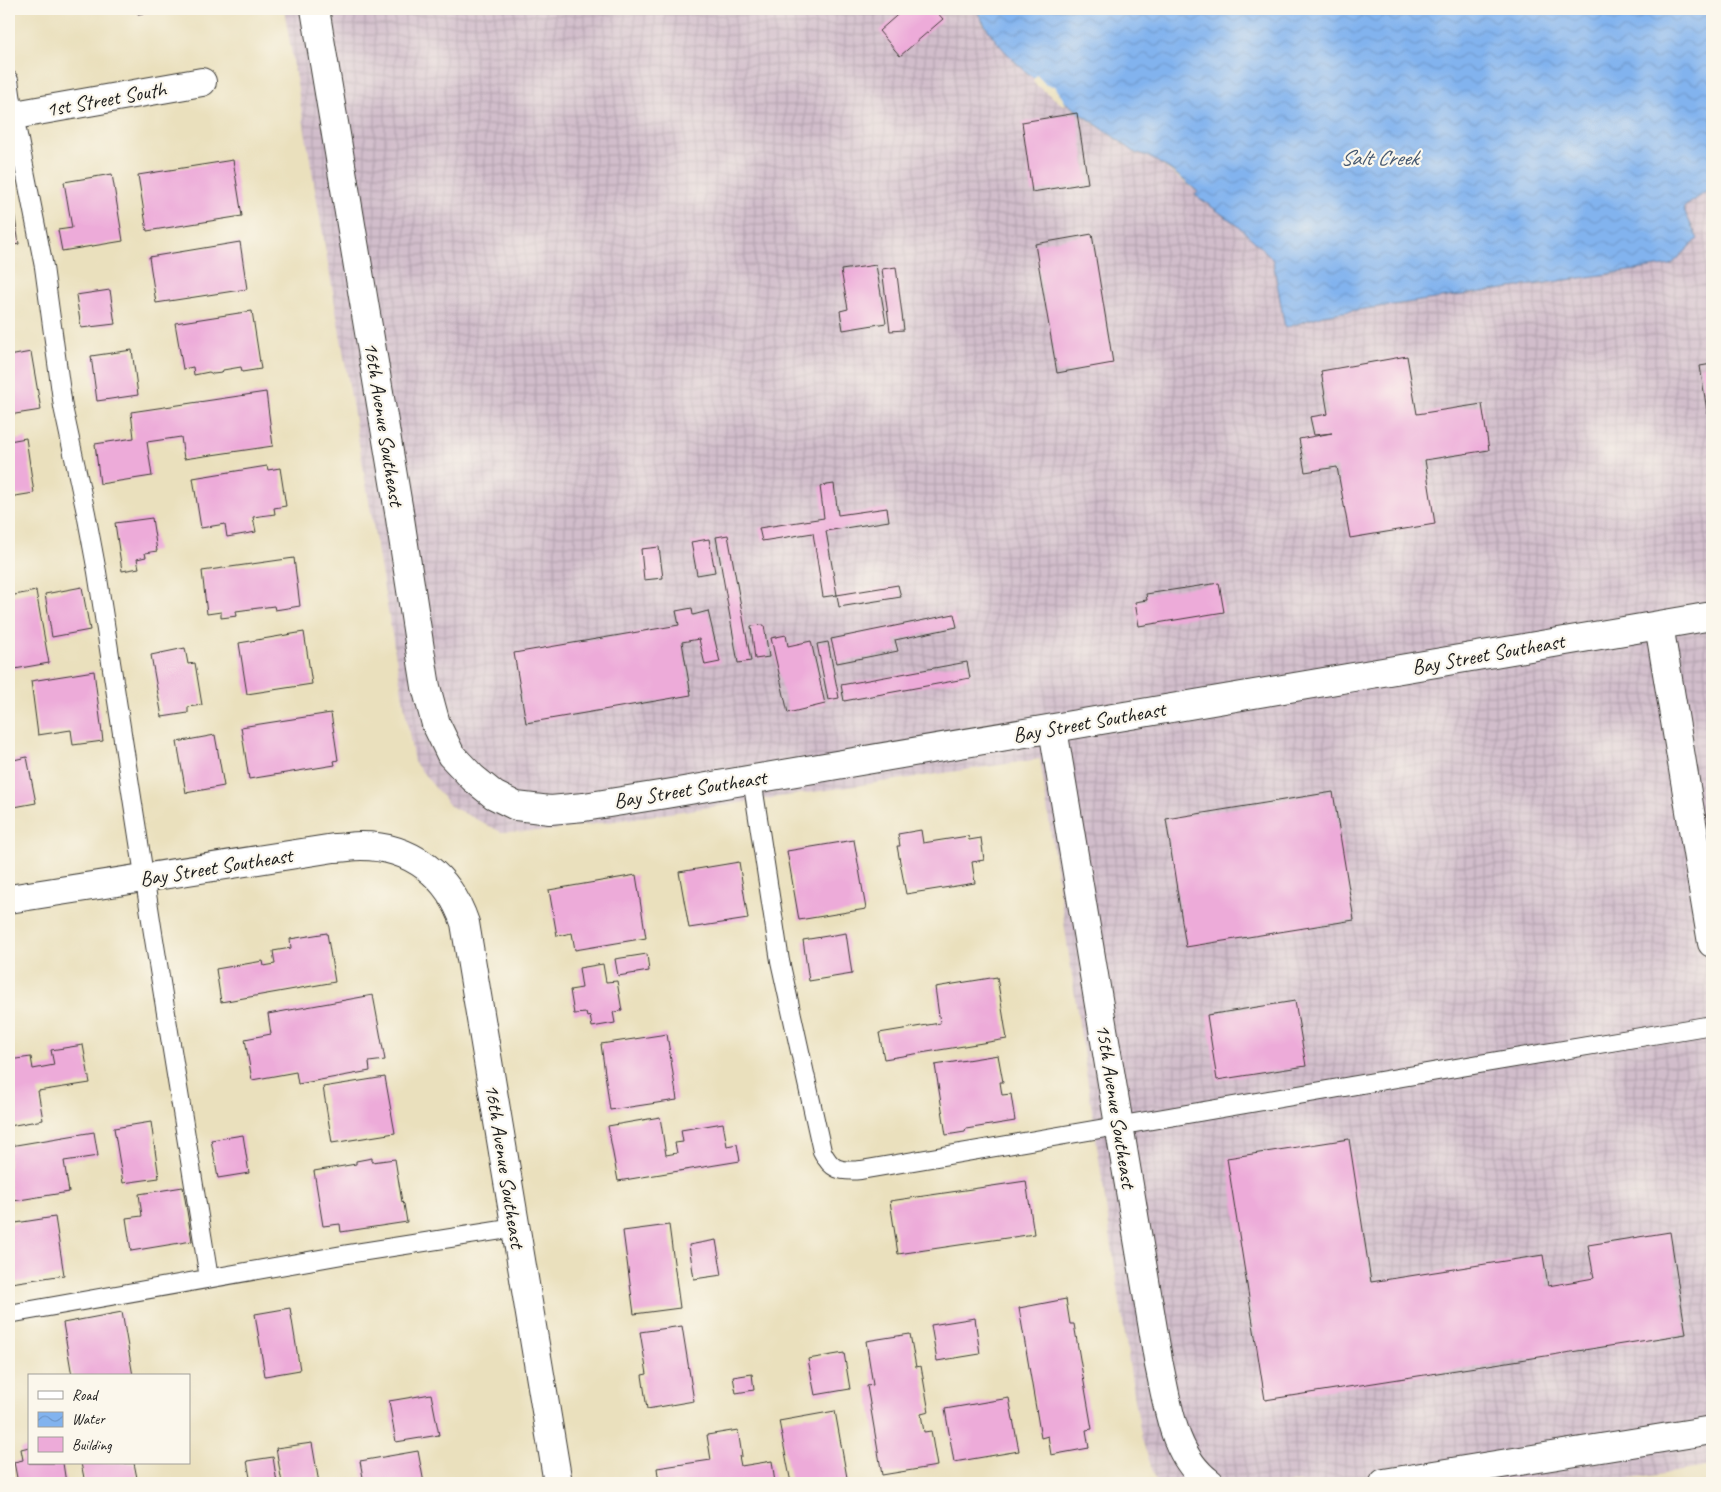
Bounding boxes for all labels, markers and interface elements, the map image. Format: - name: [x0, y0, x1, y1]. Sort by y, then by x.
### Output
- street label: 1st Street South: [44, 75, 169, 122]
- water label: Salt Creek: [1340, 144, 1422, 172]
- street label: 16th Avenue Southeast: [358, 340, 410, 510]
- street label: Bay Street Southeast: [1410, 627, 1568, 680]
- street label: Bay Street Southeast: [1011, 695, 1169, 748]
- street label: Bay Street Southeast: [612, 764, 770, 814]
- street label: Bay Street Southeast: [138, 842, 296, 892]
- street label: 15th Avenue Southeast: [1090, 1022, 1142, 1192]
- street label: 16th Avenue Southeast: [479, 1082, 531, 1252]
- legend: [28, 1374, 190, 1464]
- text: Road: [72, 1386, 99, 1405]
- text: Water: [72, 1410, 106, 1429]
- text: Building: [72, 1436, 112, 1455]

